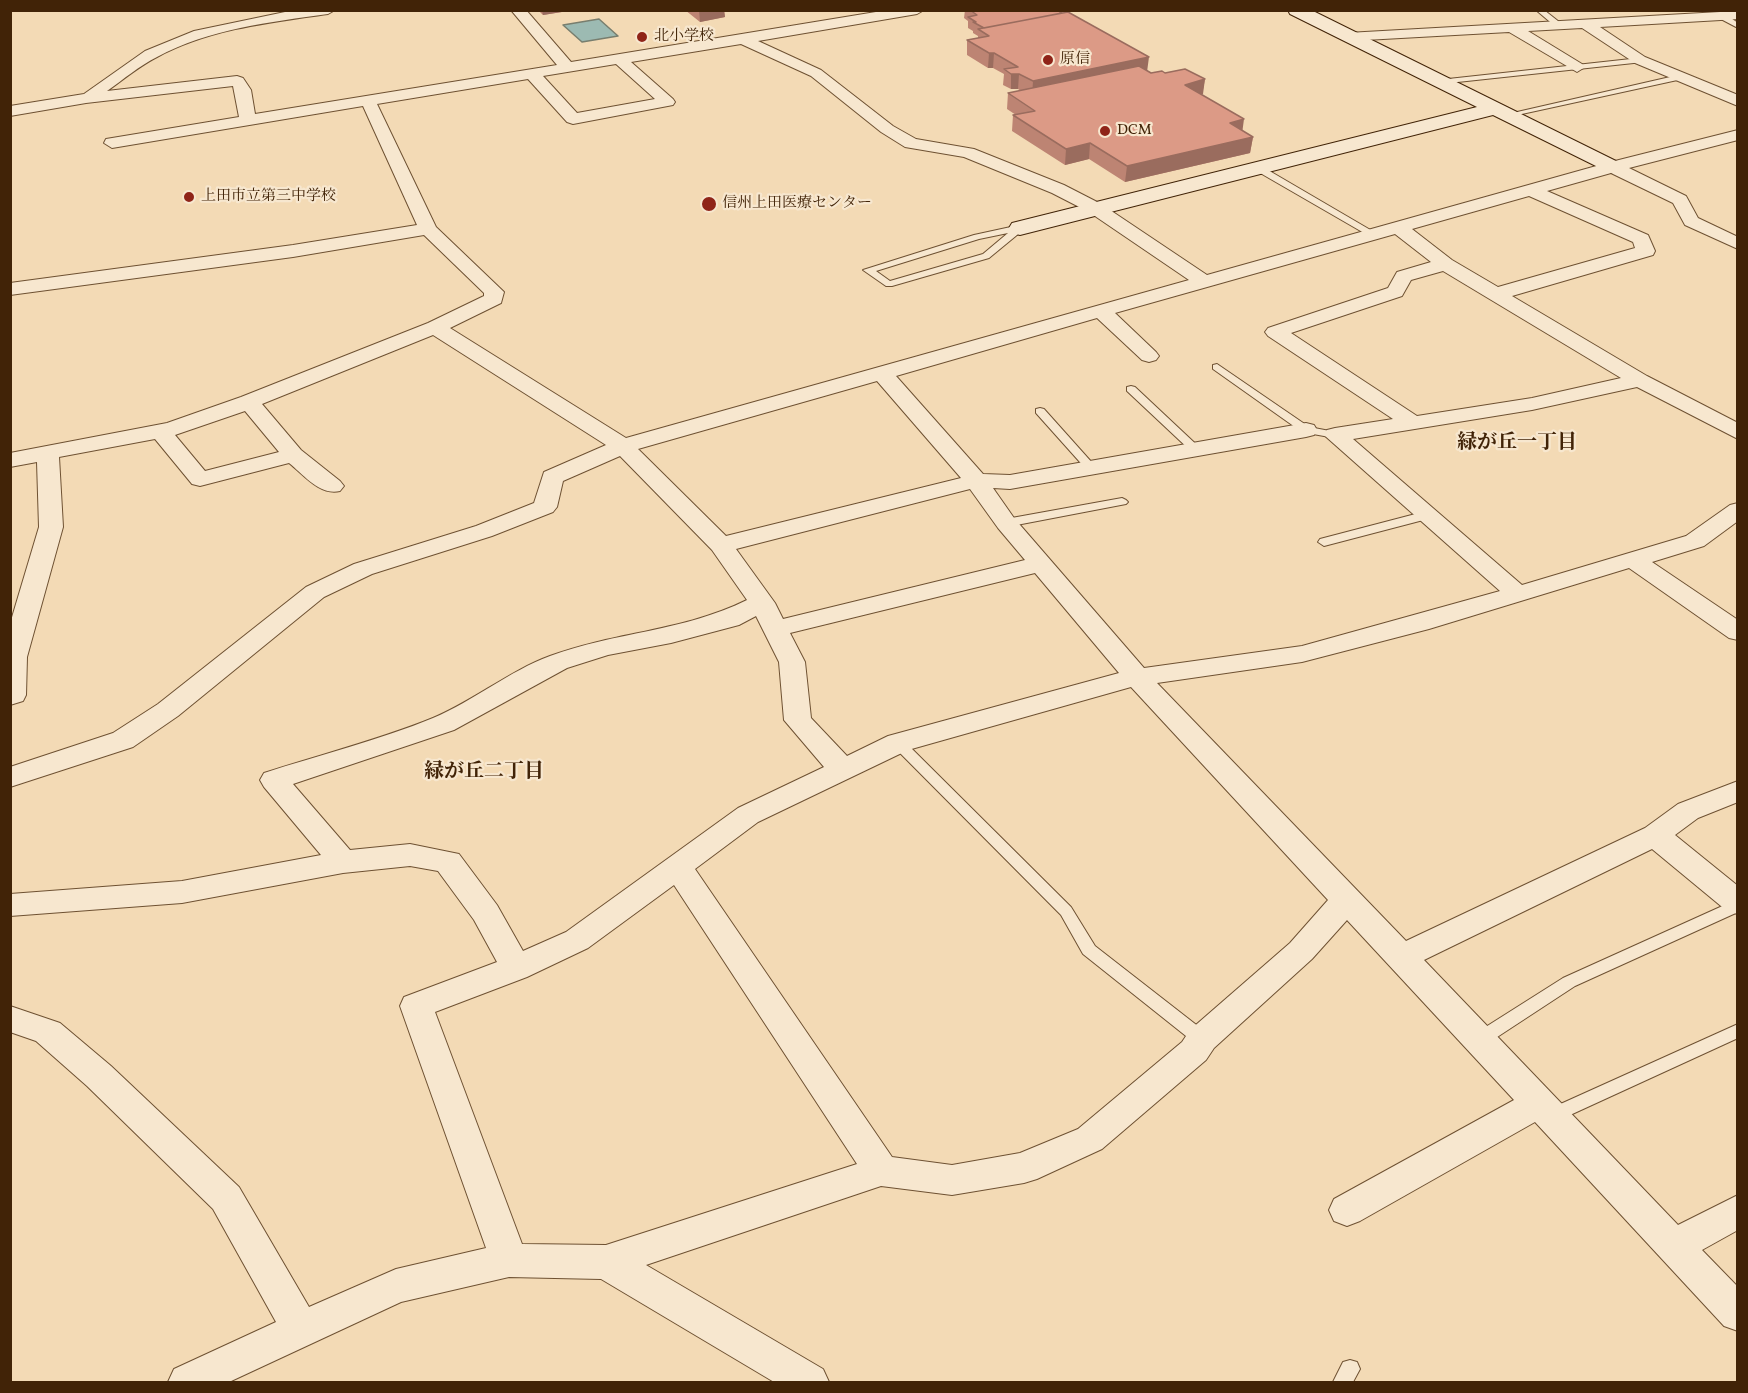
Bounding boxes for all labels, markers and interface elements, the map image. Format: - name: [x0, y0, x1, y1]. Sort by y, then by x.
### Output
- place label: 北小学校: [654, 28, 714, 46]
- marker: 北小学校: [635, 30, 649, 44]
- place label: 原信: [1060, 51, 1090, 69]
- marker: 原信: [1041, 53, 1055, 67]
- place label: DCM: [1117, 122, 1152, 140]
- marker: DCM: [1098, 124, 1112, 138]
- place label: 上田市立第三中学校: [201, 188, 336, 206]
- marker: 上田市立第三中学校: [182, 190, 196, 204]
- marker: 信州上田医療センター: [700, 195, 718, 213]
- place label: 信州上田医療センター: [722, 195, 872, 213]
- district label: 緑が丘一丁目: [1457, 432, 1577, 456]
- district label: 緑が丘二丁目: [424, 761, 544, 785]

